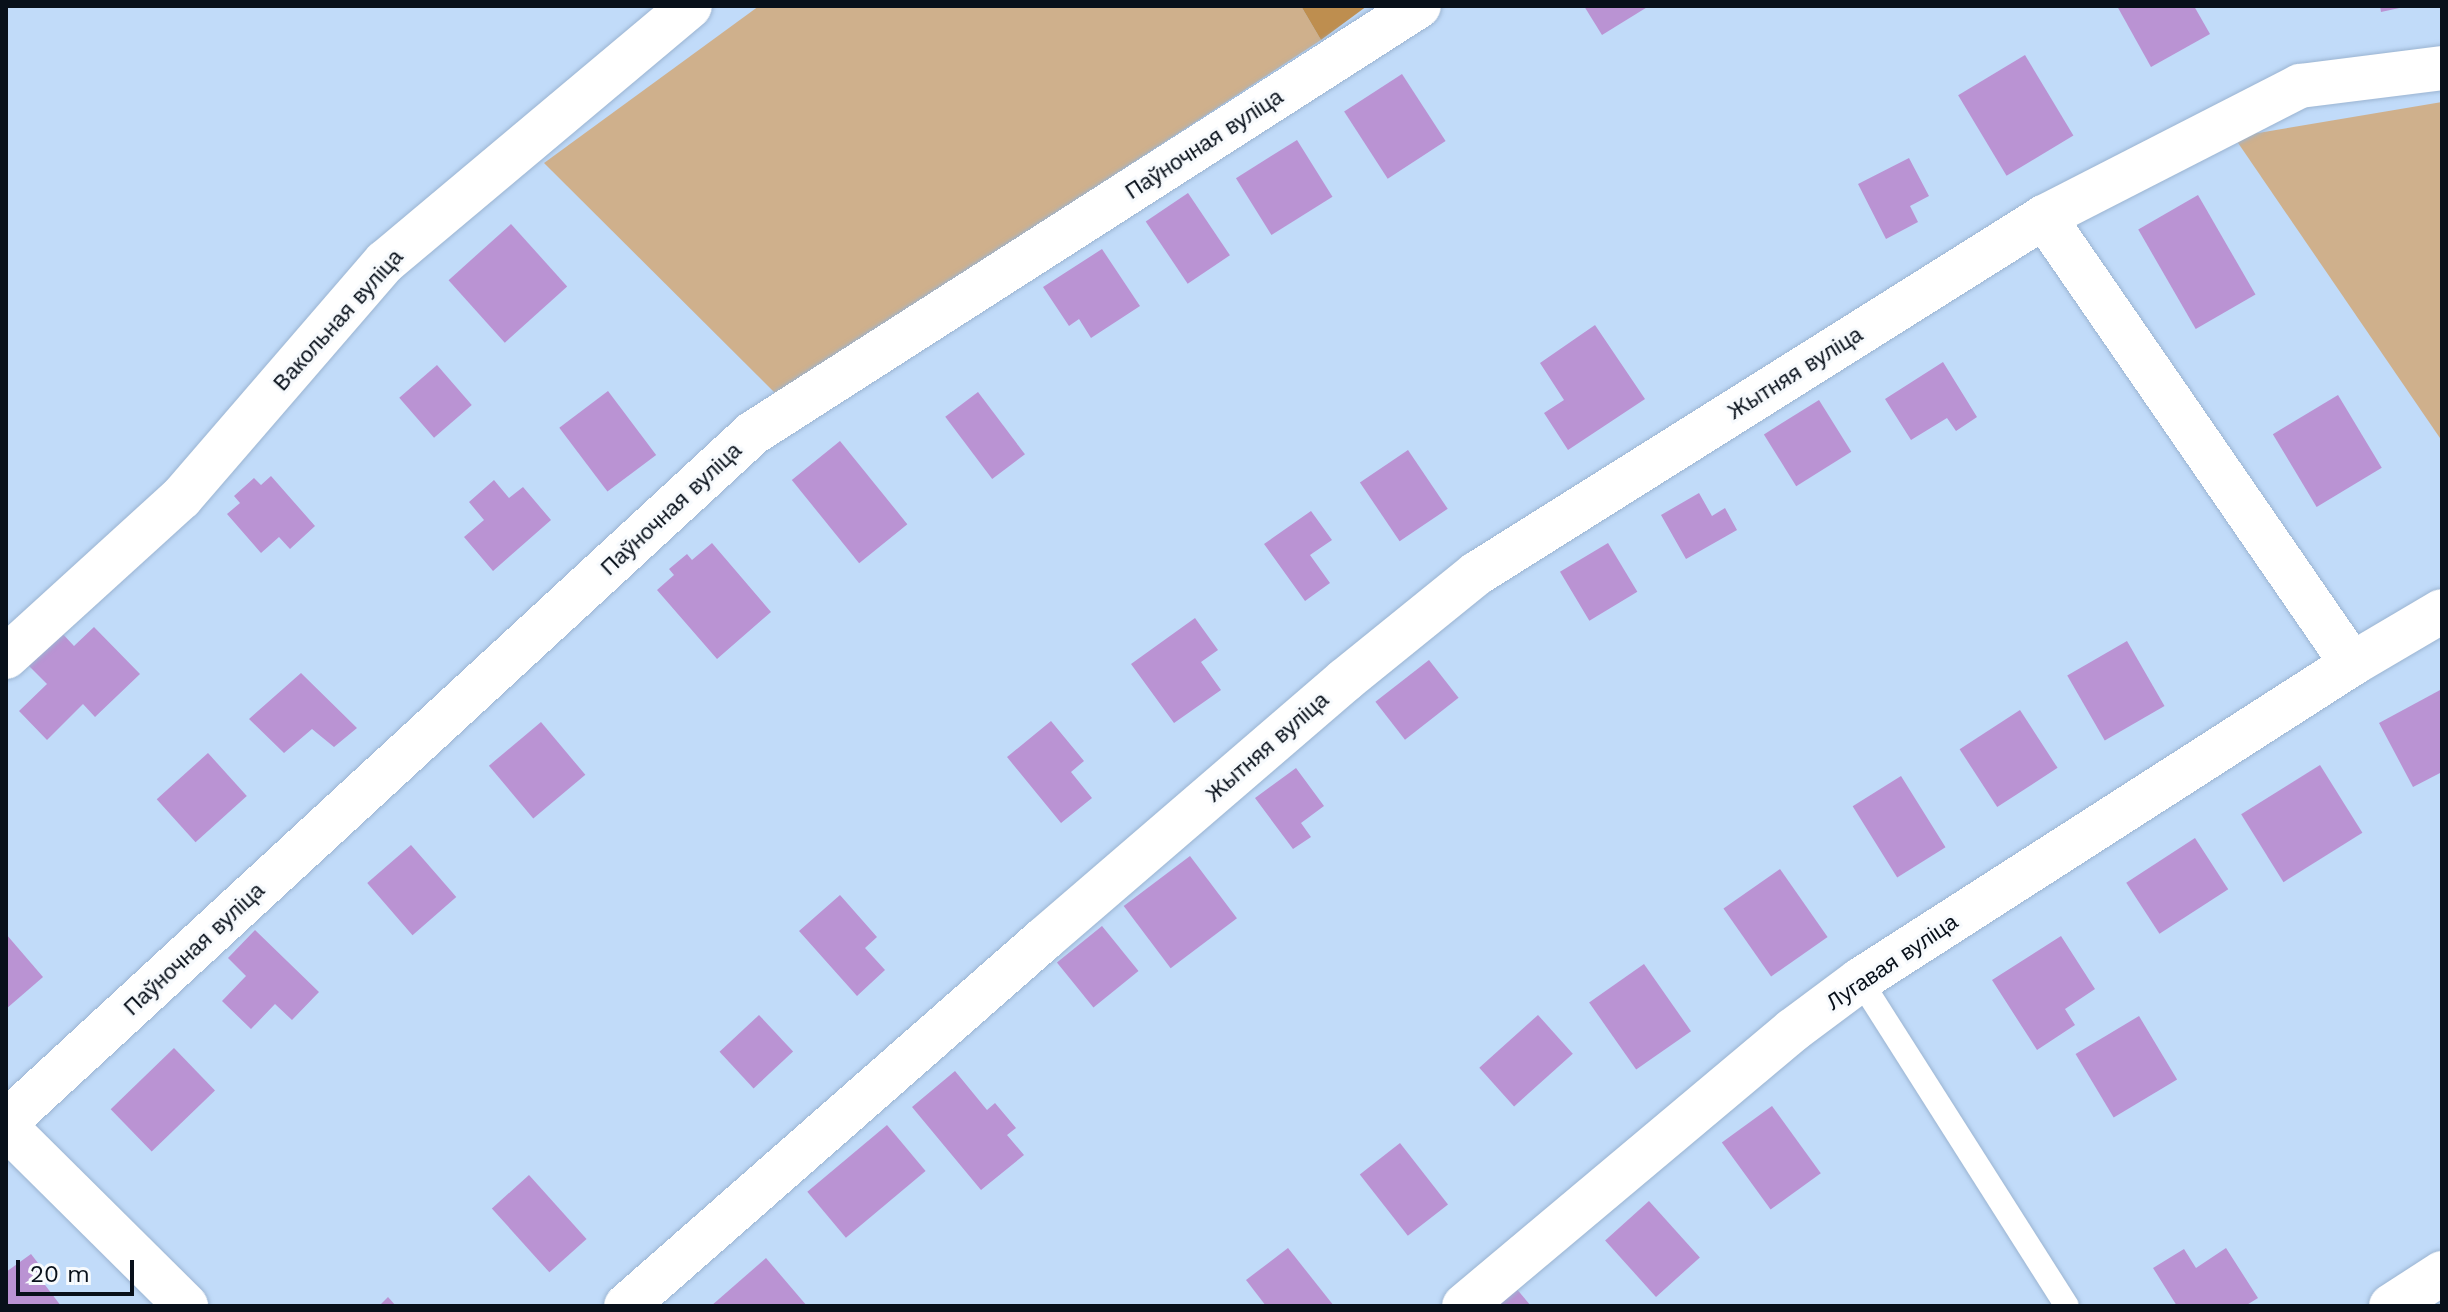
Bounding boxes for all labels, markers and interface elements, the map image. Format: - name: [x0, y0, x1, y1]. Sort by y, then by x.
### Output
- street label: Паўночная вуліца: [1120, 83, 1288, 205]
- street label: Вакольная вуліца: [268, 244, 408, 396]
- street label: Жытняя вуліца: [1723, 321, 1867, 425]
- street label: Паўночная вуліца: [595, 437, 747, 581]
- street label: Жытняя вуліца: [1200, 687, 1334, 807]
- street label: Паўночная вуліца: [118, 877, 270, 1021]
- street label: Лугавая вуліца: [1821, 908, 1963, 1016]
- scale bar: [20, 1244, 138, 1294]
- text: 20 m: [30, 1260, 90, 1288]

